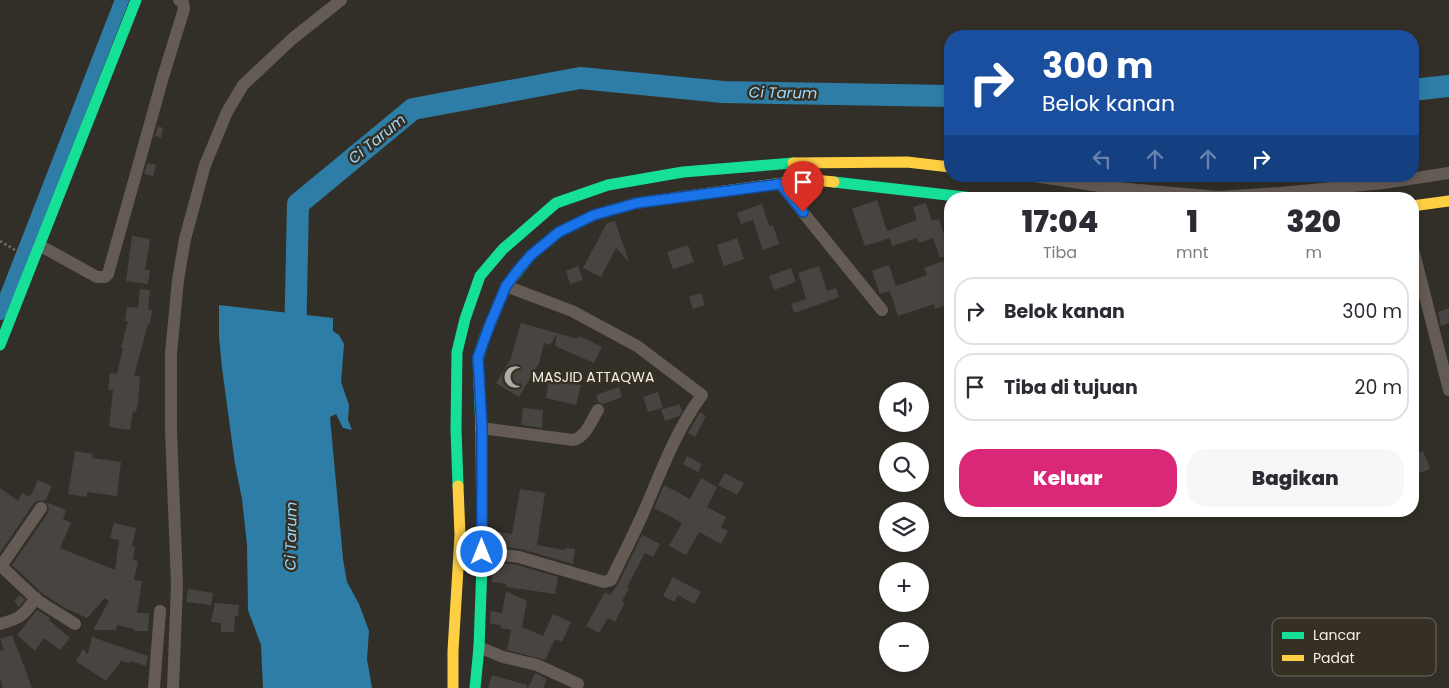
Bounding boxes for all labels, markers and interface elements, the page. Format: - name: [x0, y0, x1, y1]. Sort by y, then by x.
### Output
- text: 300 m: [1042, 41, 1153, 90]
- icon: right: [959, 50, 1024, 115]
- water label: Ci Tarum: [749, 81, 818, 104]
- text: Belok kanan: [1042, 88, 1175, 119]
- water label: Ci Tarum: [343, 109, 410, 168]
- icon: left: [1088, 145, 1116, 173]
- icon: ahead: [1141, 145, 1169, 173]
- icon: ahead: [1194, 145, 1222, 173]
- icon: right: [1247, 145, 1275, 173]
- pin: [782, 161, 824, 212]
- icon: arrive: [789, 168, 817, 196]
- text: 17:04: [1022, 200, 1098, 243]
- text: 1: [1187, 200, 1198, 243]
- text: 320: [1286, 200, 1341, 243]
- text: Tiba: [1043, 241, 1077, 264]
- text: mnt: [1176, 241, 1209, 264]
- text: m: [1306, 241, 1322, 264]
- icon: right: [961, 297, 989, 325]
- text: Belok kanan: [1004, 298, 1125, 325]
- text: 300 m: [1342, 298, 1402, 325]
- mosque icon: MASJID ATTAQWA: [502, 364, 528, 390]
- place label: MASJID ATTAQWA: [532, 367, 654, 387]
- icon: arrive: [961, 373, 989, 401]
- text: Tiba di tujuan: [1004, 374, 1138, 401]
- text: 20 m: [1354, 374, 1402, 401]
- map controls: [879, 382, 929, 672]
- button: sound: [879, 382, 929, 432]
- button: search: [879, 442, 929, 492]
- button: Keluar: [959, 449, 1177, 507]
- button: Bagikan: [1187, 449, 1404, 507]
- water label: Ci Tarum: [279, 501, 302, 570]
- button: layers: [879, 502, 929, 552]
- position arrow: [455, 525, 507, 577]
- button: +: [879, 562, 929, 612]
- legend: [1272, 618, 1436, 676]
- button: −: [879, 622, 929, 672]
- text: Lancar: [1313, 625, 1361, 645]
- text: Padat: [1313, 648, 1355, 668]

